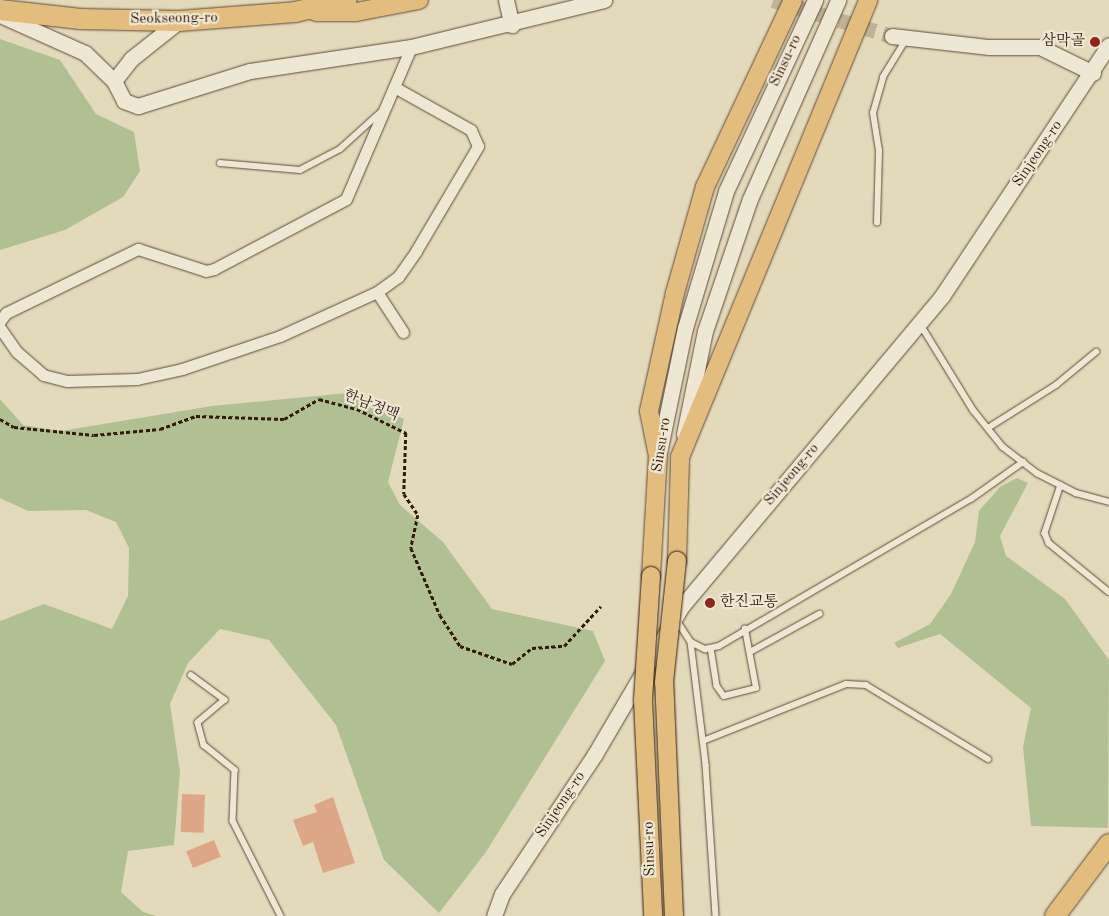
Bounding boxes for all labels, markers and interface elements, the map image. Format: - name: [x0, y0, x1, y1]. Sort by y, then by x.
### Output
- street label: Seokseong-ro: [130, 9, 218, 29]
- street label: Sinsu-ro: [766, 32, 806, 90]
- place label: 삼막골: [1042, 33, 1085, 51]
- marker: 삼막골: [1089, 36, 1101, 48]
- street label: Sinjeong-ro: [1009, 117, 1067, 191]
- street label: 한남정맥: [341, 387, 401, 425]
- street label: Sinsu-ro: [649, 416, 675, 474]
- street label: Sinjeong-ro: [761, 440, 823, 510]
- place label: 한진교통: [720, 594, 778, 612]
- marker: 한진교통: [704, 597, 716, 609]
- street label: Sinjeong-ro: [532, 768, 590, 842]
- street label: Sinsu-ro: [640, 821, 660, 877]

